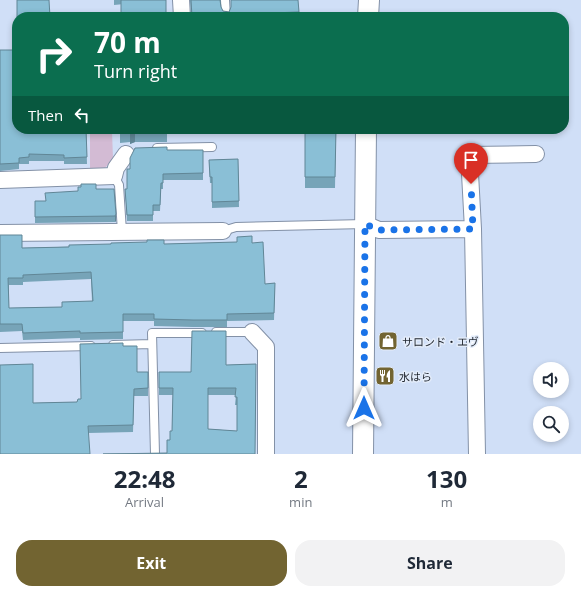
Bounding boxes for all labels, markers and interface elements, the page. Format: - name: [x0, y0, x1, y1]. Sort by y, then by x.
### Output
- text: 70 m: [94, 23, 161, 61]
- icon: right: [28, 28, 80, 80]
- text: Turn right: [94, 59, 177, 83]
- icon: left: [71, 104, 93, 126]
- text: Then: [28, 105, 63, 125]
- pin: [454, 143, 488, 184]
- icon: arrive: [460, 149, 482, 171]
- shop icon: サロンド・エヴ: [377, 330, 399, 352]
- place label: サロンド・エヴ: [402, 334, 479, 349]
- map controls: [533, 362, 569, 442]
- button: sound: [533, 362, 569, 398]
- restaurant icon: 水はら: [374, 365, 396, 387]
- place label: 水はら: [399, 369, 432, 384]
- position arrow: [343, 387, 385, 429]
- button: search: [533, 406, 569, 442]
- text: 22:48: [114, 462, 175, 495]
- text: 2: [294, 462, 308, 495]
- text: 130: [426, 462, 467, 495]
- text: Arrival: [125, 493, 164, 511]
- text: min: [289, 493, 312, 511]
- text: m: [441, 493, 453, 511]
- button: Exit: [16, 540, 287, 586]
- button: Share: [295, 540, 565, 586]

